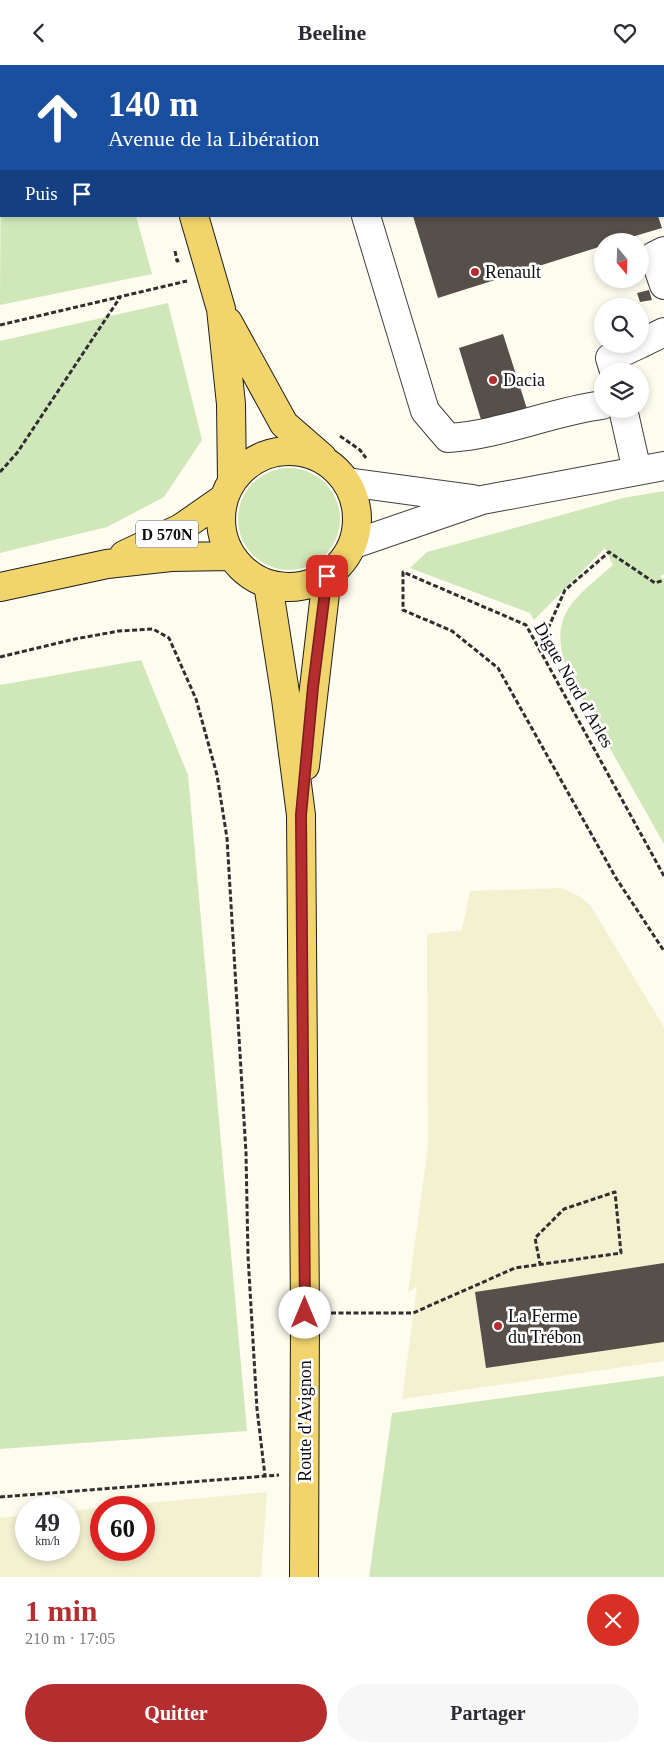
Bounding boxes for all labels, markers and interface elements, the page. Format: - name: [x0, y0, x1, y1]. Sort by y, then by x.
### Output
- icon: back: [25, 19, 53, 47]
- icon: heart: [611, 19, 639, 47]
- text: Beeline: [298, 20, 366, 45]
- icon: ahead: [25, 85, 90, 150]
- text: 140 m: [108, 85, 198, 124]
- text: Avenue de la Libération: [108, 126, 320, 151]
- icon: arrive: [68, 180, 96, 208]
- text: Puis: [25, 183, 58, 204]
- north arrow: [594, 233, 649, 287]
- map controls: [594, 233, 649, 418]
- place label: Renault: [485, 262, 541, 282]
- marker: Renault: [469, 266, 481, 278]
- button: search: [594, 298, 649, 353]
- button: layers: [594, 363, 649, 418]
- place label: Dacia: [503, 370, 545, 390]
- marker: Dacia: [487, 374, 499, 386]
- road number: D 570N: [136, 521, 198, 547]
- pin: [306, 555, 348, 597]
- icon: arrive: [313, 562, 341, 590]
- street label: Digue Nord d'Arles: [530, 619, 618, 751]
- position arrow: [278, 1286, 330, 1338]
- place label: La Ferme du Trébon: [508, 1306, 582, 1347]
- marker: La Ferme du Trébon: [492, 1320, 504, 1332]
- street label: Route d'Avignon: [295, 1360, 315, 1482]
- speed limit sign: 60: [90, 1496, 155, 1561]
- text: 49: [35, 1509, 60, 1536]
- text: km/h: [35, 1534, 60, 1548]
- text: 1 min: [25, 1594, 98, 1627]
- button: close: [587, 1594, 639, 1646]
- text: 210 m · 17:05: [25, 1630, 115, 1647]
- button: Quitter: [25, 1684, 327, 1742]
- button: Partager: [337, 1684, 639, 1742]

